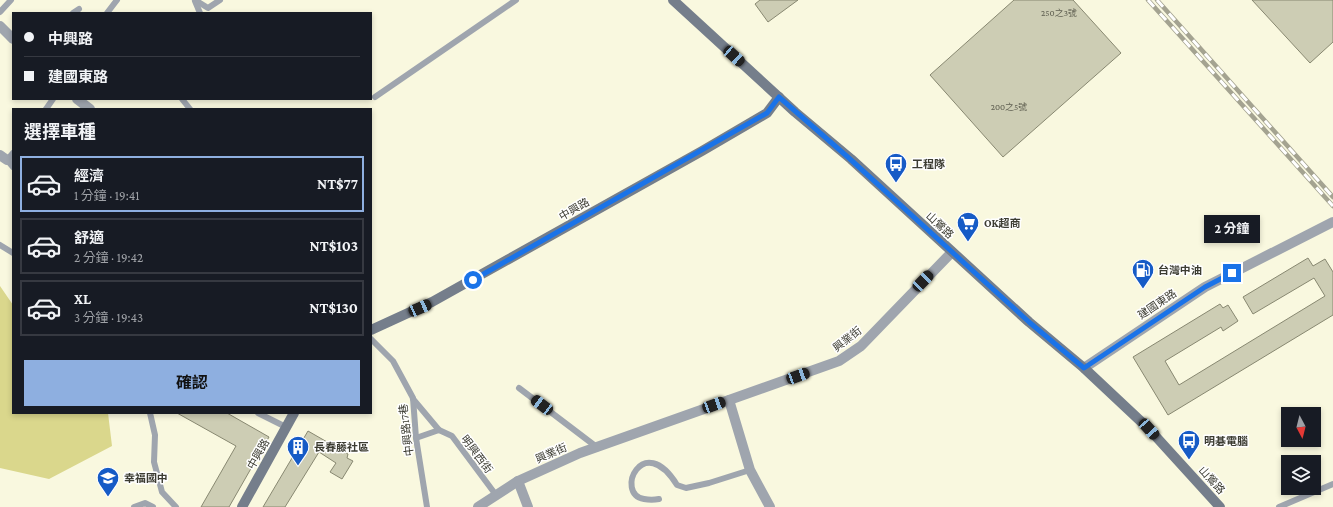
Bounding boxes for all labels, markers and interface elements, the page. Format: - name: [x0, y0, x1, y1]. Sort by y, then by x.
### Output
- house number: 250之3號: [1041, 8, 1077, 18]
- text: 中興路: [48, 31, 93, 47]
- car: [721, 44, 747, 68]
- text: 建國東路: [48, 69, 108, 85]
- house number: 200之5號: [991, 102, 1027, 112]
- text: 選擇車種: [24, 122, 96, 142]
- bus stop icon: 工程隊: [883, 151, 909, 184]
- place label: 工程隊: [912, 158, 945, 170]
- icon: car: [26, 166, 62, 202]
- text: 經濟: [74, 168, 104, 184]
- text: NT$77: [317, 176, 358, 192]
- text: 1 分鐘 · 19:41: [74, 188, 140, 203]
- street label: 中興路: [557, 196, 591, 222]
- street label: 山鶯路: [924, 209, 956, 241]
- supermarket icon: OK超商: [955, 210, 981, 243]
- callout: 2 分鐘: [1204, 215, 1260, 243]
- place label: OK超商: [984, 217, 1021, 229]
- text: 2 分鐘: [1214, 221, 1250, 236]
- icon: car: [26, 228, 62, 264]
- text: 舒適: [74, 230, 104, 246]
- text: NT$103: [309, 238, 358, 254]
- text: 2 分鐘 · 19:42: [74, 250, 143, 265]
- fuel station icon: 台灣中油: [1130, 257, 1156, 290]
- place label: 台灣中油: [1158, 264, 1202, 276]
- route end: [1223, 264, 1241, 282]
- car: [910, 268, 936, 294]
- route start: [464, 271, 482, 289]
- street label: 建國東路: [1135, 287, 1179, 321]
- icon: car: [26, 290, 62, 326]
- text: XL: [74, 291, 91, 307]
- car: [407, 298, 433, 318]
- text: NT$130: [309, 300, 358, 316]
- text: 3 分鐘 · 19:43: [74, 310, 143, 325]
- street label: 興業街: [830, 324, 864, 354]
- button: 確認: [24, 360, 360, 406]
- car: [785, 366, 811, 386]
- car: [529, 393, 555, 417]
- car: [701, 395, 727, 415]
- street label: 中興路17巷: [397, 403, 415, 457]
- north arrow: [1281, 407, 1321, 447]
- map controls: [1281, 407, 1321, 495]
- car: [1137, 416, 1161, 442]
- bus stop icon: 明碁電腦: [1176, 428, 1202, 461]
- street label: 明興西街: [459, 433, 495, 475]
- building icon: 長春藤社區: [285, 434, 311, 467]
- place label: 明碁電腦: [1204, 435, 1248, 447]
- street label: 中興路: [245, 437, 271, 471]
- place label: 長春藤社區: [314, 441, 369, 453]
- street label: 興業街: [533, 441, 569, 465]
- button: layers: [1281, 455, 1321, 495]
- street label: 山鶯路: [1197, 464, 1227, 496]
- school or university icon: 幸福國中: [95, 465, 121, 498]
- place label: 幸福國中: [124, 472, 168, 484]

